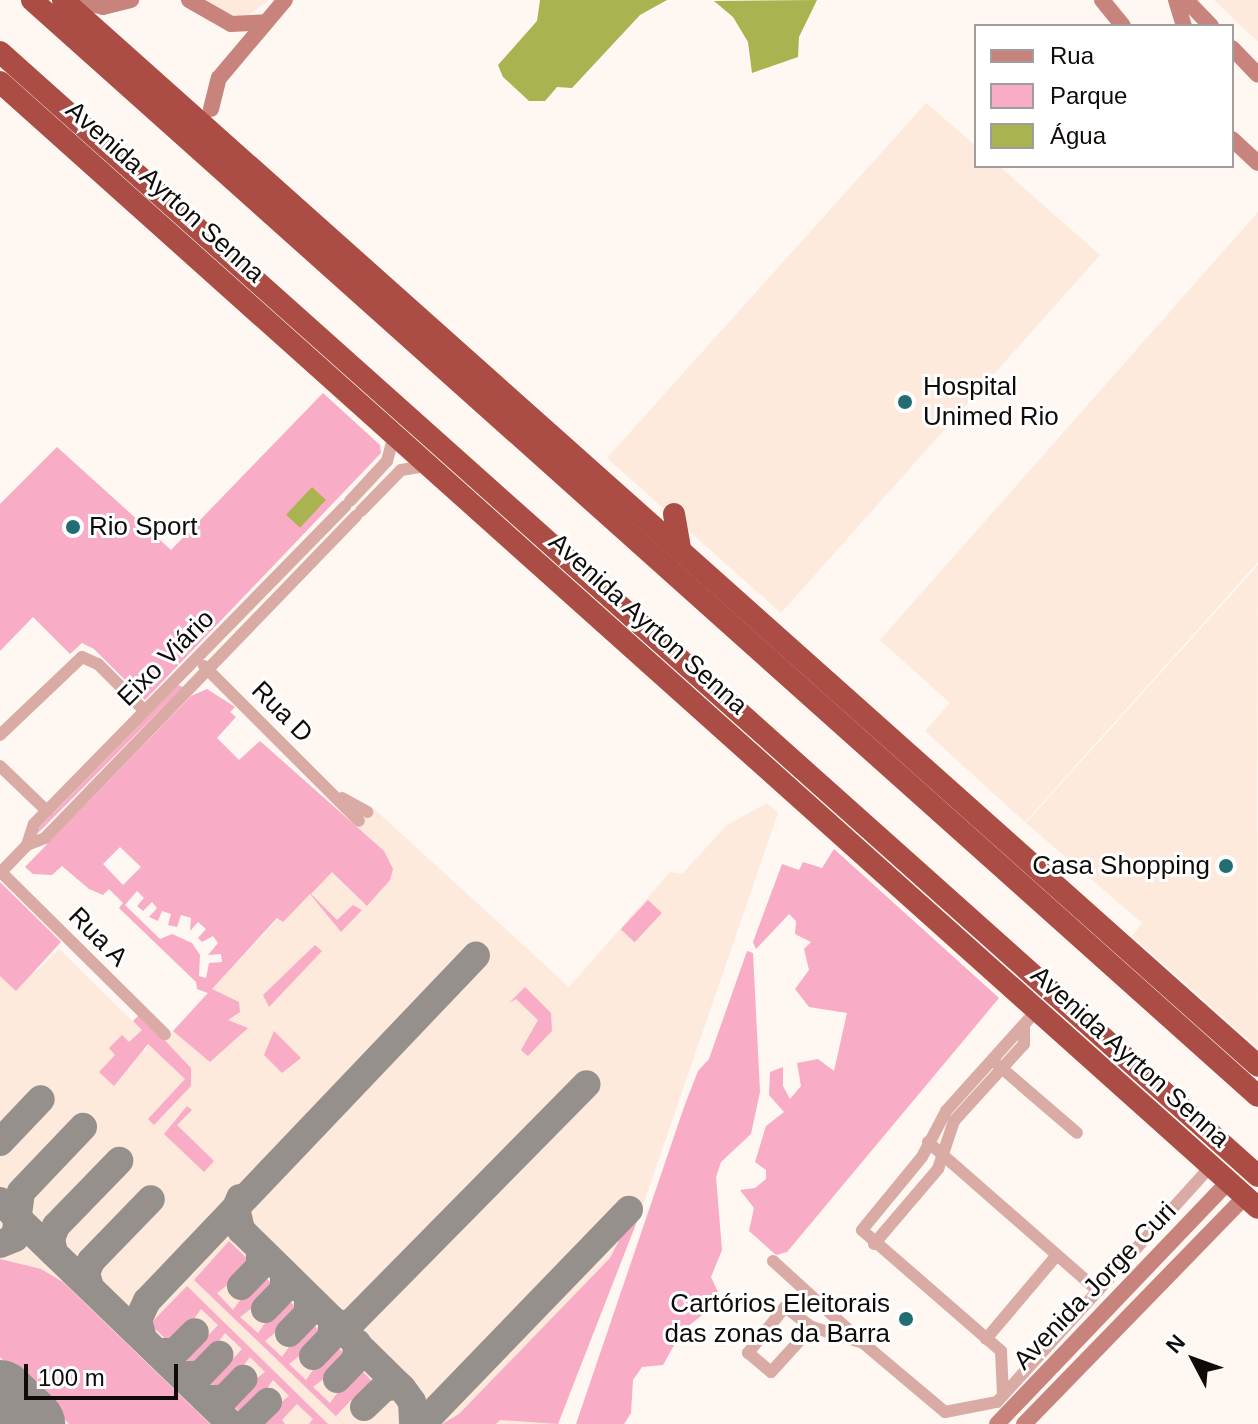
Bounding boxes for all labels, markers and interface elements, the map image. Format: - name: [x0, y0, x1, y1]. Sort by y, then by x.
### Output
- legend: [974, 24, 1234, 168]
- text: Rua: [1050, 42, 1094, 69]
- text: Parque: [1050, 82, 1127, 109]
- street label: Avenida Ayrton Senna: [59, 94, 271, 290]
- text: Água: [1050, 122, 1106, 149]
- place label: Hospital Unimed Rio: [923, 371, 1059, 432]
- marker: Hospital Unimed Rio: [894, 391, 916, 413]
- place label: Rio Sport: [89, 511, 197, 543]
- marker: Rio Sport: [64, 518, 82, 536]
- street label: Avenida Ayrton Senna: [542, 526, 754, 722]
- street label: Eixo Viário: [111, 603, 221, 713]
- street label: Rua D: [245, 675, 319, 749]
- place label: Casa Shopping: [1032, 850, 1210, 882]
- marker: Casa Shopping: [1217, 857, 1235, 875]
- street label: Rua A: [61, 900, 135, 974]
- street label: Avenida Ayrton Senna: [1024, 959, 1236, 1155]
- street label: Avenida Jorge Curi: [1007, 1196, 1183, 1376]
- place label: Cartórios Eleitorais das zonas da Barra: [665, 1288, 890, 1350]
- marker: Cartórios Eleitorais das zonas da Barra: [897, 1310, 915, 1328]
- north arrow: [1154, 1320, 1234, 1400]
- text: N: [1161, 1330, 1190, 1358]
- scale bar: [28, 1348, 182, 1398]
- text: 100 m: [38, 1364, 105, 1391]

